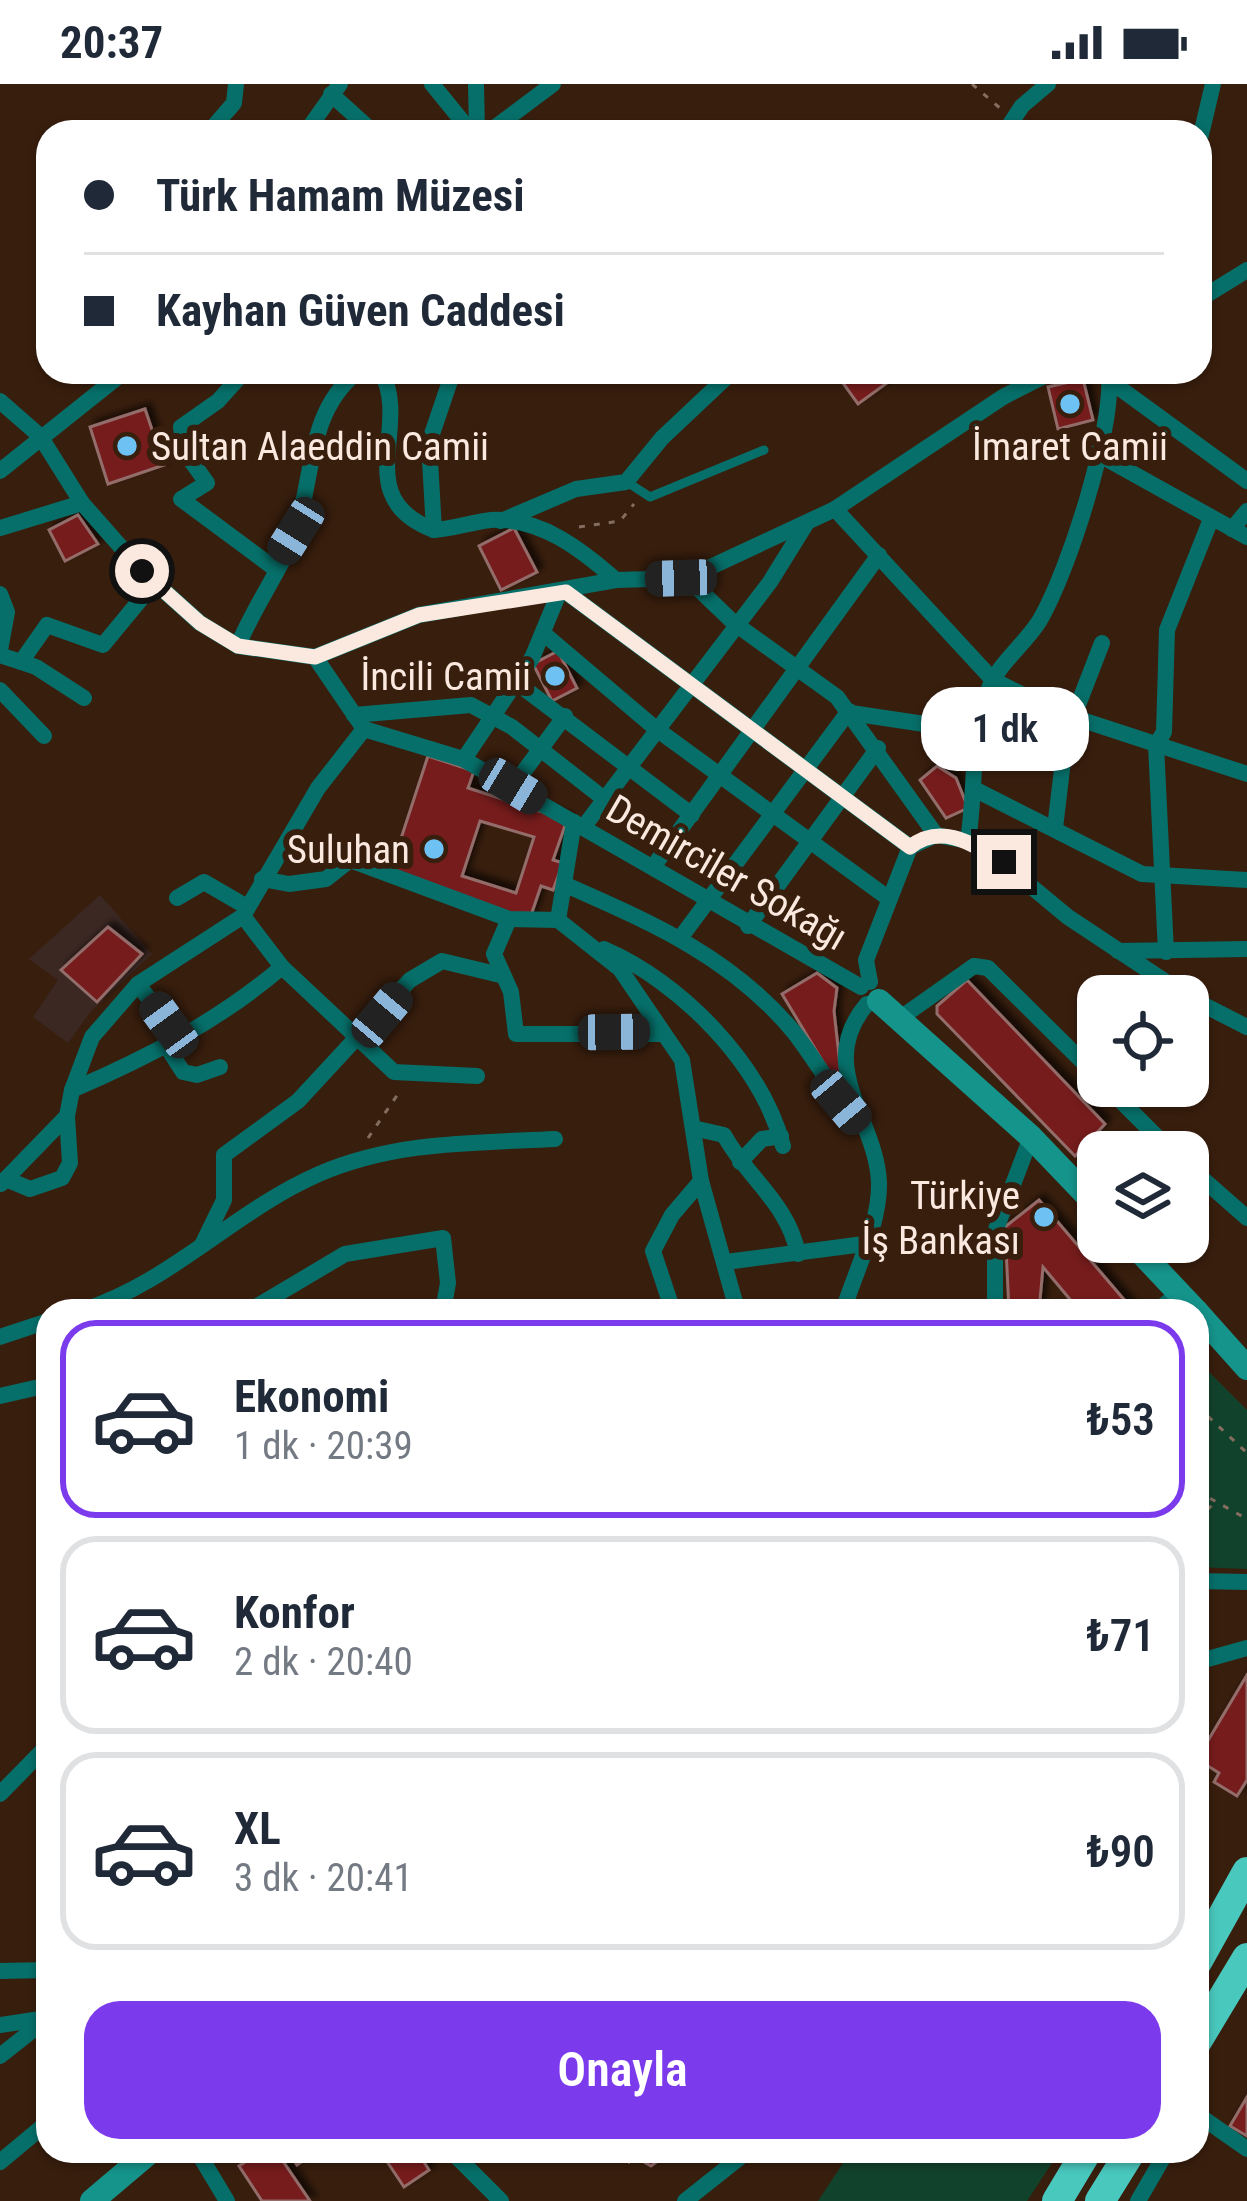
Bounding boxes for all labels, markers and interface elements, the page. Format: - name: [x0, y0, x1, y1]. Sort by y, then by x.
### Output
- text: 20:37: [60, 16, 163, 69]
- text: Türk Hamam Müzesi: [156, 169, 525, 222]
- text: Kayhan Güven Caddesi: [156, 284, 565, 337]
- marker: İmaret Camii: [1057, 391, 1083, 417]
- place label: Sultan Alaeddin Camii: [151, 424, 489, 470]
- place label: İmaret Camii: [972, 424, 1168, 470]
- marker: Sultan Alaeddin Camii: [114, 433, 140, 459]
- car: [262, 491, 330, 571]
- route start: [115, 544, 169, 598]
- car: [644, 559, 718, 597]
- place label: İncili Camii: [360, 654, 531, 700]
- marker: İncili Camii: [542, 663, 568, 689]
- callout: 1 dk: [920, 688, 1088, 772]
- text: 1 dk: [972, 706, 1038, 752]
- car: [473, 752, 553, 820]
- street label: Demirciler Sokağı: [598, 785, 855, 960]
- place label: Suluhan: [287, 827, 410, 873]
- route end: [977, 835, 1031, 889]
- marker: Suluhan: [421, 836, 447, 862]
- map controls: [1077, 975, 1209, 1263]
- button: locate: [1077, 975, 1209, 1107]
- car: [345, 976, 419, 1054]
- car: [133, 985, 205, 1065]
- car: [578, 1013, 650, 1051]
- car: [804, 1063, 878, 1141]
- button: layers: [1077, 1131, 1209, 1263]
- place label: Türkiye İş Bankası: [861, 1173, 1020, 1264]
- marker: Türkiye İş Bankası: [1031, 1204, 1057, 1230]
- icon: car: [90, 1365, 198, 1473]
- text: Ekonomi: [234, 1370, 389, 1423]
- text: ₺53: [1086, 1393, 1155, 1446]
- text: 1 dk · 20:39: [234, 1423, 413, 1469]
- icon: car: [90, 1581, 198, 1689]
- text: Konfor: [234, 1586, 355, 1639]
- text: ₺71: [1086, 1609, 1155, 1662]
- text: 2 dk · 20:40: [234, 1639, 413, 1685]
- icon: car: [90, 1797, 198, 1905]
- text: XL: [234, 1802, 281, 1855]
- text: ₺90: [1086, 1825, 1155, 1878]
- text: 3 dk · 20:41: [234, 1855, 413, 1901]
- button: Onayla: [84, 2001, 1161, 2139]

